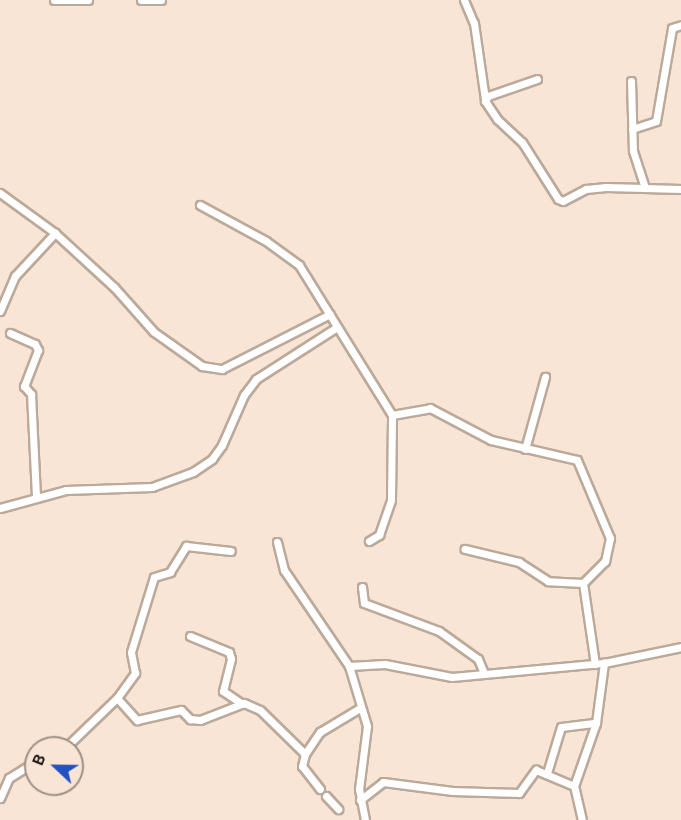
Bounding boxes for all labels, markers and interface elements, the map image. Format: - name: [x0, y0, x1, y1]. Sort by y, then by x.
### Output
- north arrow: [24, 736, 84, 796]
- text: B: [27, 751, 50, 768]

